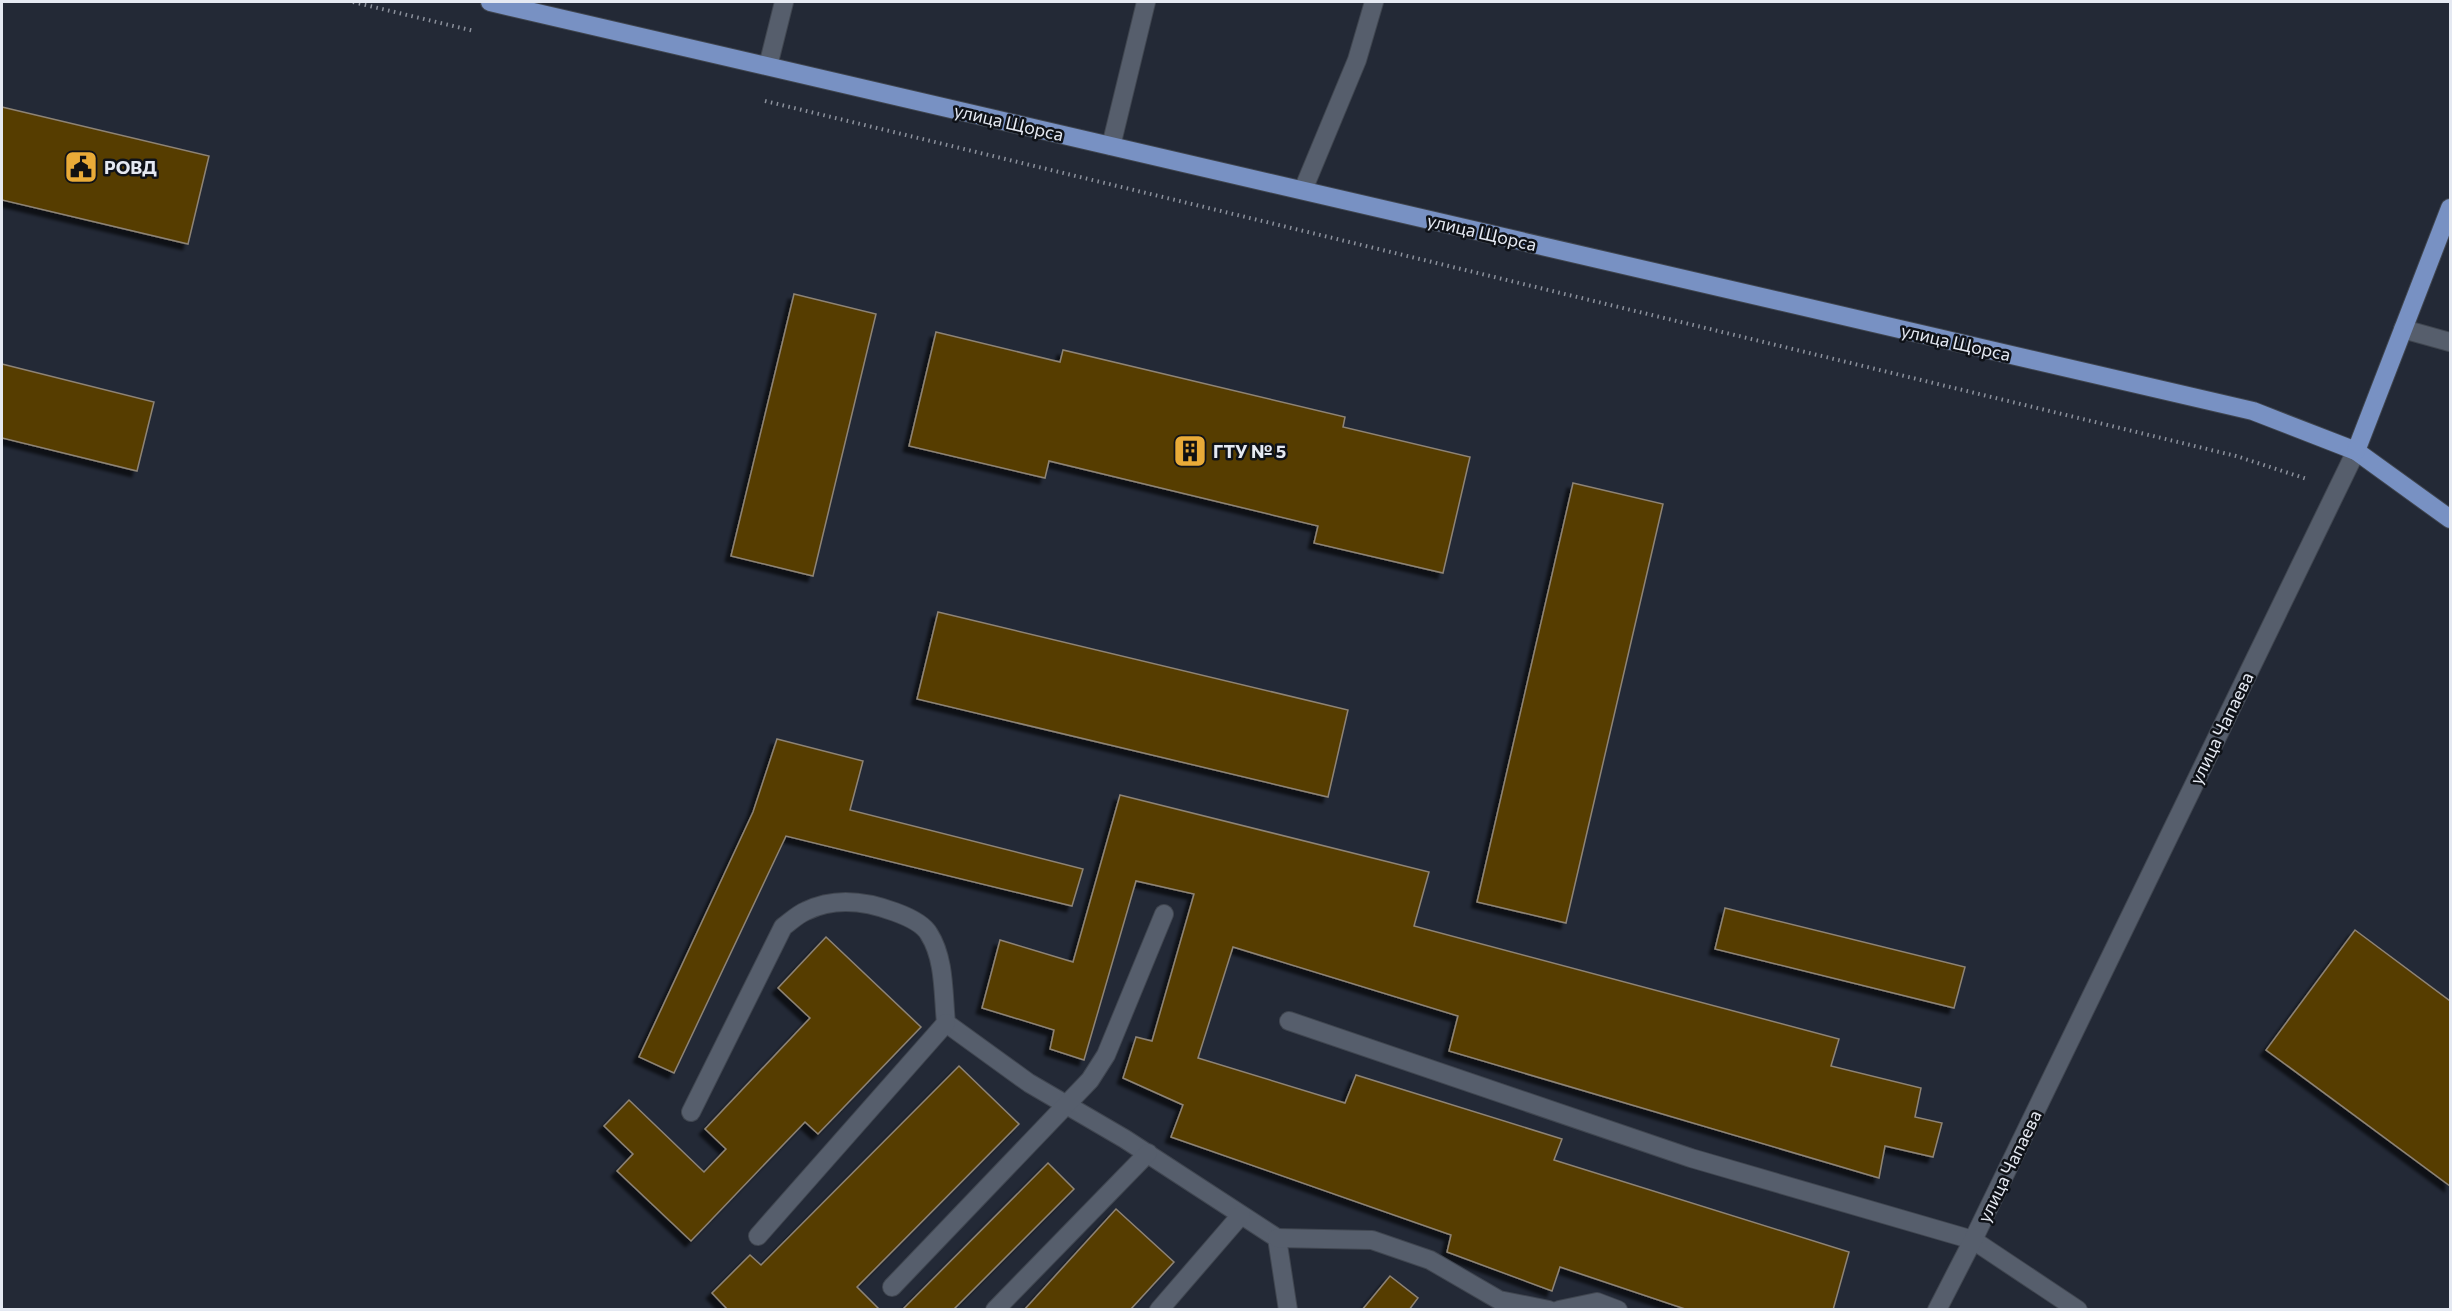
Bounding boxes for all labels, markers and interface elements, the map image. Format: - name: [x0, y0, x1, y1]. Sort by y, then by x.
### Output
- street label: улица Щорса: [952, 99, 1066, 145]
- public building icon: РОВД: [63, 149, 99, 185]
- place label: РОВД: [104, 156, 157, 178]
- street label: улица Щорса: [1425, 209, 1539, 255]
- street label: улица Щорса: [1899, 319, 2013, 365]
- building icon: ГТУ № 5: [1172, 433, 1208, 469]
- place label: ГТУ № 5: [1213, 440, 1286, 462]
- street label: улица Чапаева: [2184, 668, 2258, 788]
- street label: улица Чапаева: [1972, 1106, 2046, 1226]

